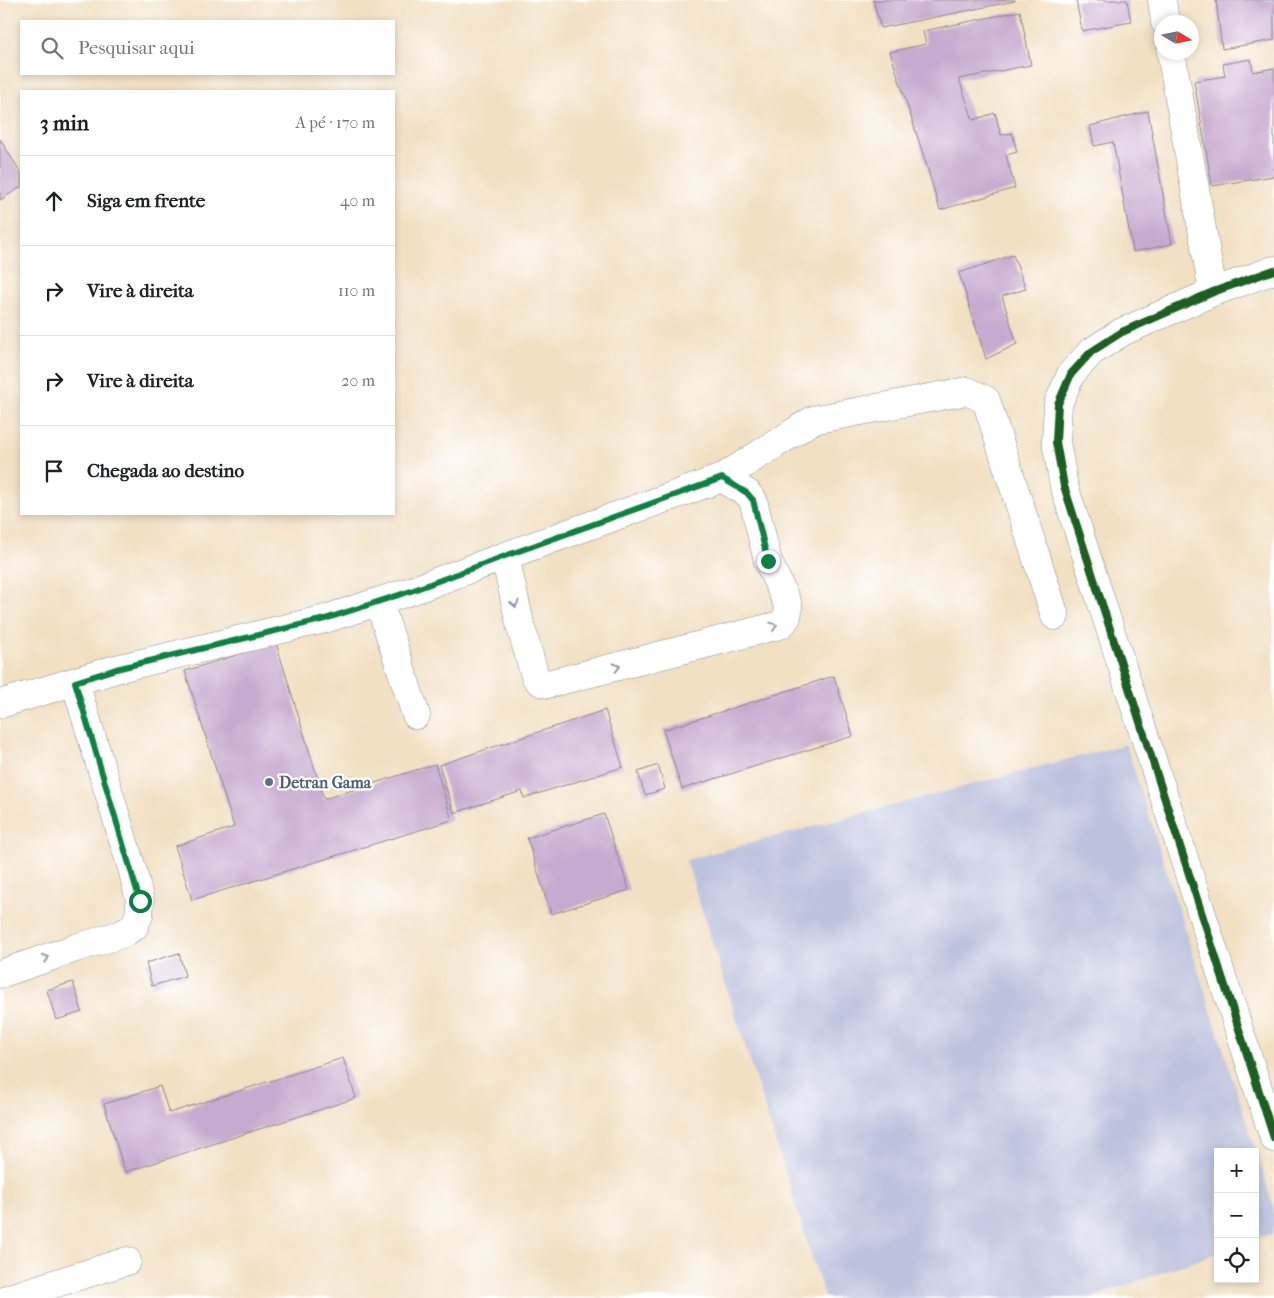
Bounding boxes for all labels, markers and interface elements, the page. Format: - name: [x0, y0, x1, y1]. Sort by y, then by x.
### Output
- north arrow: [1154, 15, 1199, 60]
- search box: [20, 20, 395, 75]
- icon: search: [38, 34, 66, 62]
- text: Pesquisar aqui: [78, 37, 195, 59]
- text: 3 min: [40, 111, 89, 135]
- text: A pé · 170 m: [296, 113, 375, 132]
- icon: ahead: [40, 187, 68, 215]
- text: Siga em frente: [87, 190, 205, 212]
- text: 40 m: [340, 191, 375, 210]
- icon: right: [40, 277, 68, 305]
- text: Vire à direita: [87, 280, 194, 302]
- text: 110 m: [338, 281, 375, 300]
- icon: right: [40, 367, 68, 395]
- text: Vire à direita: [87, 370, 194, 392]
- text: 20 m: [341, 371, 375, 390]
- icon: arrive: [40, 457, 68, 485]
- text: Chegada ao destino: [87, 460, 244, 482]
- route end: [757, 550, 780, 573]
- one-way arrow: [509, 599, 520, 608]
- one-way arrow: [769, 621, 778, 631]
- one-way arrow: [612, 662, 620, 672]
- place label: Detran Gama: [279, 773, 372, 792]
- marker: Detran Gama: [263, 776, 275, 788]
- route start: [129, 890, 152, 913]
- one-way arrow: [42, 954, 50, 964]
- map controls: [1214, 1148, 1259, 1283]
- button: +: [1214, 1148, 1259, 1193]
- button: −: [1214, 1193, 1259, 1238]
- button: locate: [1214, 1238, 1259, 1283]

